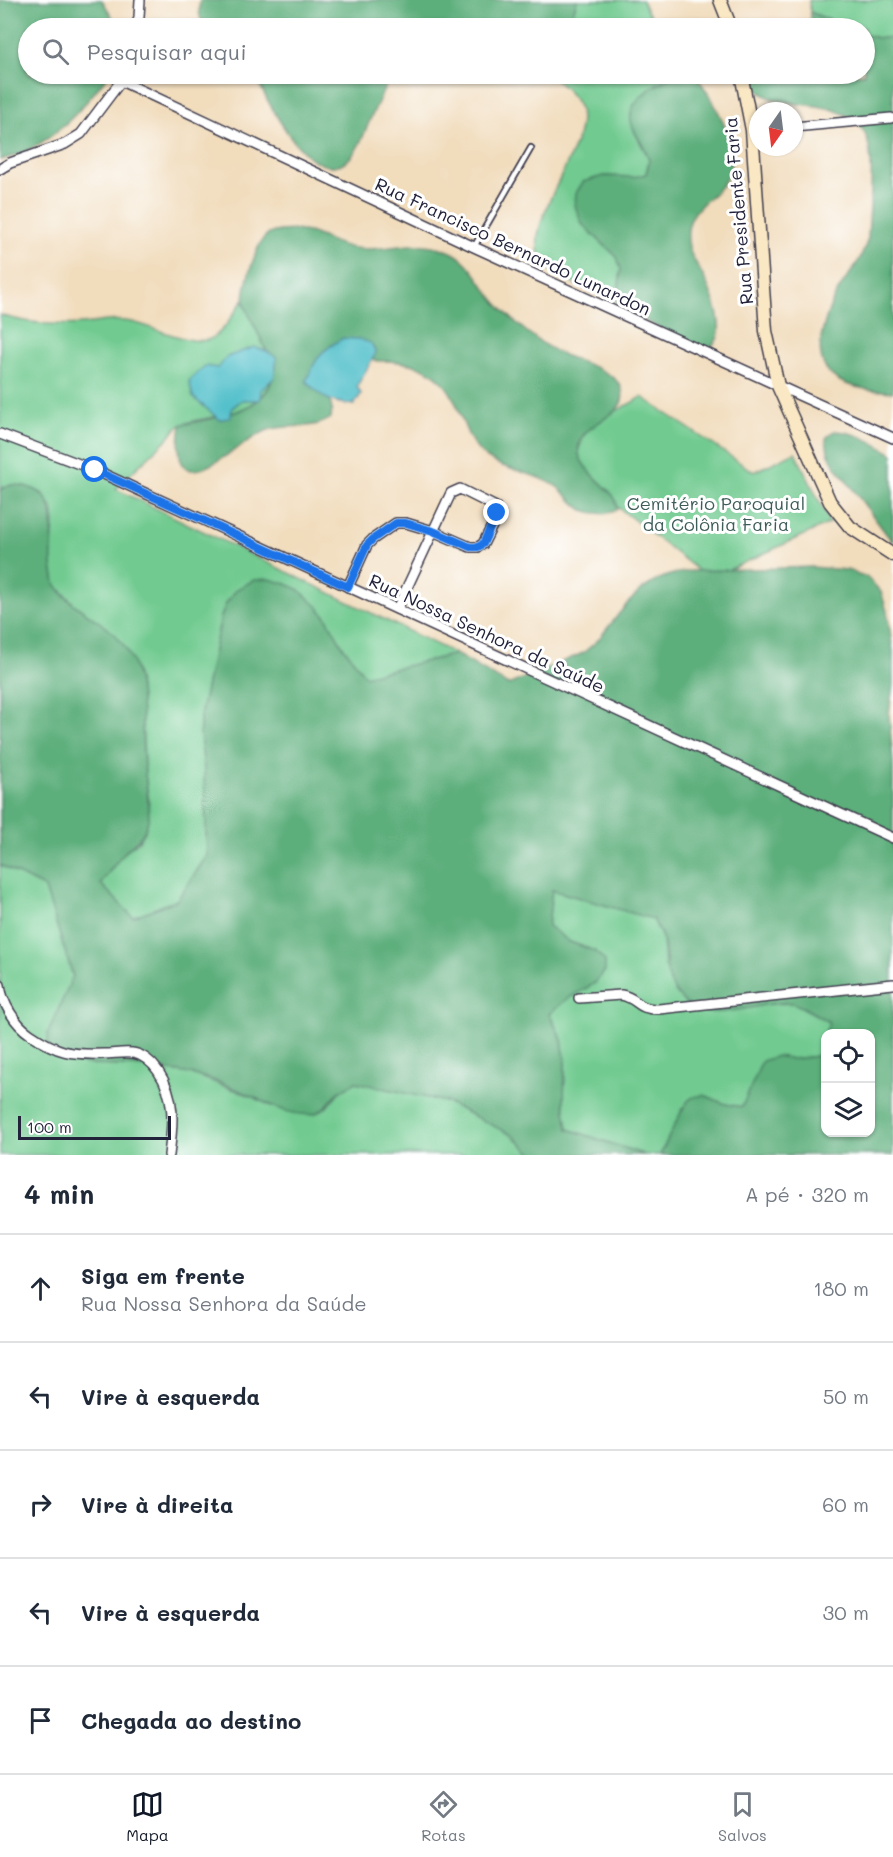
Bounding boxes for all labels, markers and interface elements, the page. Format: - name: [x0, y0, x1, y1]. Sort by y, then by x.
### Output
- search box: [18, 18, 875, 84]
- icon: search: [39, 35, 72, 68]
- text: Pesquisar aqui: [87, 37, 247, 66]
- north arrow: [749, 102, 803, 156]
- street label: Rua Presidente Faria: [718, 116, 758, 306]
- street label: Rua Francisco Bernardo Lunardon: [371, 171, 655, 321]
- route start: [81, 456, 107, 482]
- park label: Cemitério Paroquial da Colônia Faria: [627, 491, 805, 536]
- route end: [483, 499, 509, 525]
- street label: Rua Nossa Senhora da Saúde: [365, 568, 609, 698]
- map controls: [821, 1029, 875, 1137]
- button: locate: [821, 1029, 875, 1083]
- button: layers: [821, 1083, 875, 1137]
- scale bar: [18, 1113, 171, 1140]
- text: 100 m: [27, 1116, 72, 1137]
- text: 4 min: [24, 1177, 94, 1211]
- text: A pé · 320 m: [745, 1181, 869, 1207]
- text: Siga em frente: [81, 1261, 245, 1290]
- icon: ahead: [24, 1272, 57, 1305]
- text: 180 m: [813, 1275, 869, 1301]
- text: Rua Nossa Senhora da Saúde: [81, 1290, 367, 1316]
- icon: left: [24, 1380, 57, 1413]
- text: Vire à esquerda: [81, 1382, 260, 1411]
- text: 50 m: [823, 1383, 869, 1409]
- icon: right: [24, 1488, 57, 1521]
- text: Vire à direita: [81, 1490, 234, 1519]
- text: 60 m: [822, 1491, 869, 1517]
- icon: left: [24, 1596, 57, 1629]
- text: Vire à esquerda: [81, 1598, 260, 1627]
- text: 30 m: [823, 1599, 869, 1625]
- icon: arrive: [24, 1704, 57, 1737]
- text: Chegada ao destino: [81, 1706, 301, 1735]
- tab: Mapa: [126, 1788, 169, 1845]
- tab: Rotas: [421, 1788, 466, 1845]
- tab: Salvos: [718, 1788, 767, 1845]

